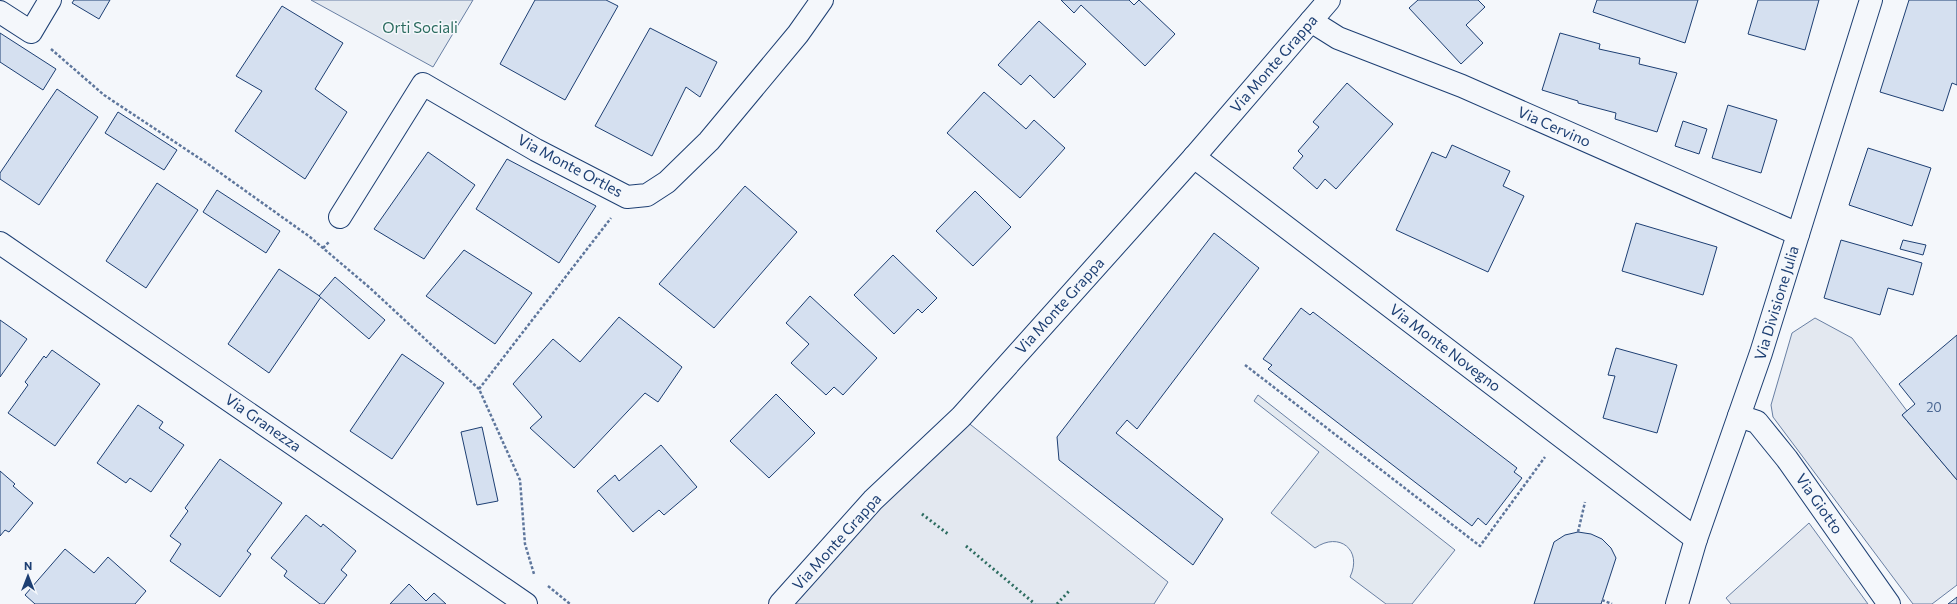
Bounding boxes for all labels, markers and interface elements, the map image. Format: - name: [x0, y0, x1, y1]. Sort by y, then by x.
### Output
- street label: Via Monte Grappa: [1226, 11, 1321, 116]
- park label: Orti Sociali: [382, 18, 458, 36]
- street label: Via Cervino: [1515, 102, 1594, 150]
- street label: Via Monte Ortles: [515, 130, 626, 200]
- street label: Via Divisione Julia: [1750, 243, 1802, 362]
- street label: Via Monte Grappa: [1011, 253, 1107, 357]
- street label: Via Monte Novegno: [1386, 300, 1505, 395]
- street label: Via Granezza: [222, 389, 305, 455]
- house number: 20: [1926, 399, 1942, 415]
- street label: Via Giotto: [1792, 470, 1847, 537]
- street label: Via Monte Grappa: [788, 489, 884, 593]
- north arrow: [8, 556, 48, 596]
- text: N: [24, 559, 32, 572]

